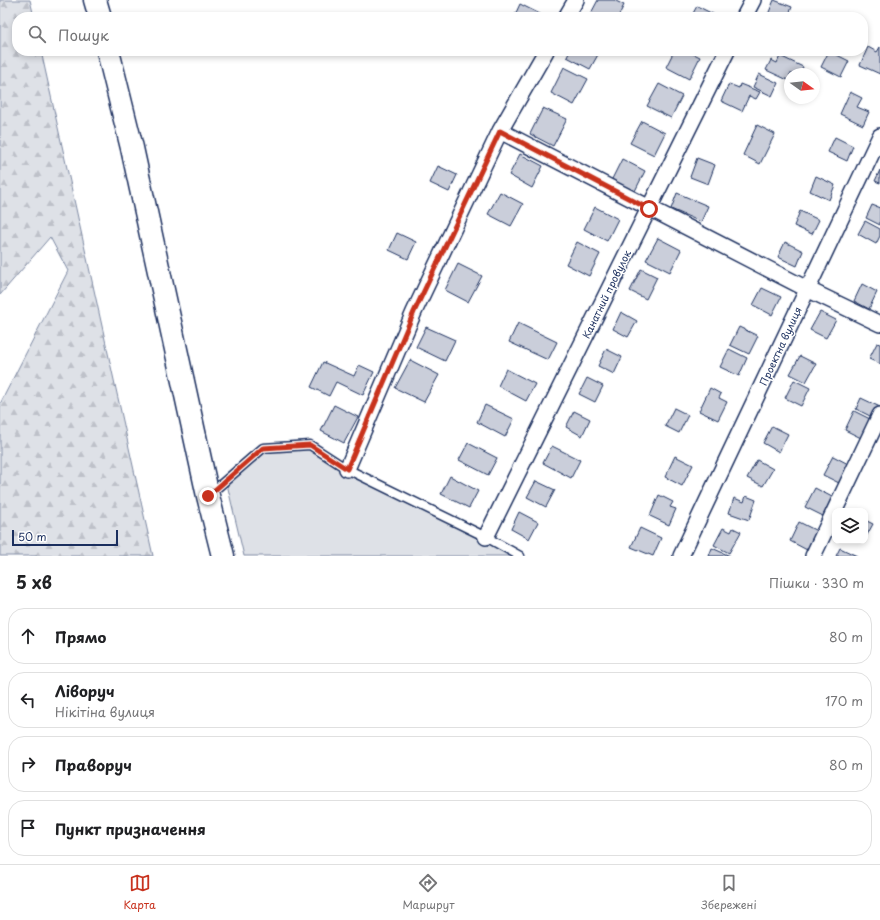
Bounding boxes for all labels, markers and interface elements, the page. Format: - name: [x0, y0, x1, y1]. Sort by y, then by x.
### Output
- search box: [12, 12, 868, 56]
- icon: search: [26, 23, 48, 45]
- text: Пошук: [58, 23, 109, 46]
- north arrow: [784, 68, 820, 104]
- route start: [640, 200, 658, 218]
- street label: Канатний провулок: [578, 247, 635, 341]
- street label: Проектна вулиця: [755, 304, 805, 388]
- route end: [199, 487, 217, 505]
- map controls: [832, 508, 868, 544]
- button: layers: [832, 508, 868, 544]
- scale bar: [12, 528, 118, 547]
- text: 50 m: [18, 528, 47, 545]
- text: 5 хв: [16, 569, 52, 595]
- text: Пішки · 330 m: [769, 573, 864, 592]
- icon: ahead: [17, 625, 39, 647]
- text: Прямо: [55, 625, 106, 648]
- text: 80 m: [829, 627, 863, 646]
- text: Ліворуч: [55, 679, 115, 702]
- icon: left: [17, 689, 39, 711]
- text: 170 m: [825, 691, 863, 710]
- text: Нікітіна вулиця: [55, 702, 155, 721]
- icon: right: [17, 753, 39, 775]
- text: Праворуч: [55, 753, 132, 776]
- text: 80 m: [829, 755, 863, 774]
- icon: arrive: [17, 817, 39, 839]
- text: Пункт призначення: [55, 817, 206, 840]
- tab: Карта: [123, 872, 156, 913]
- tab: Маршрут: [402, 872, 455, 913]
- tab: Збережені: [701, 872, 757, 913]

